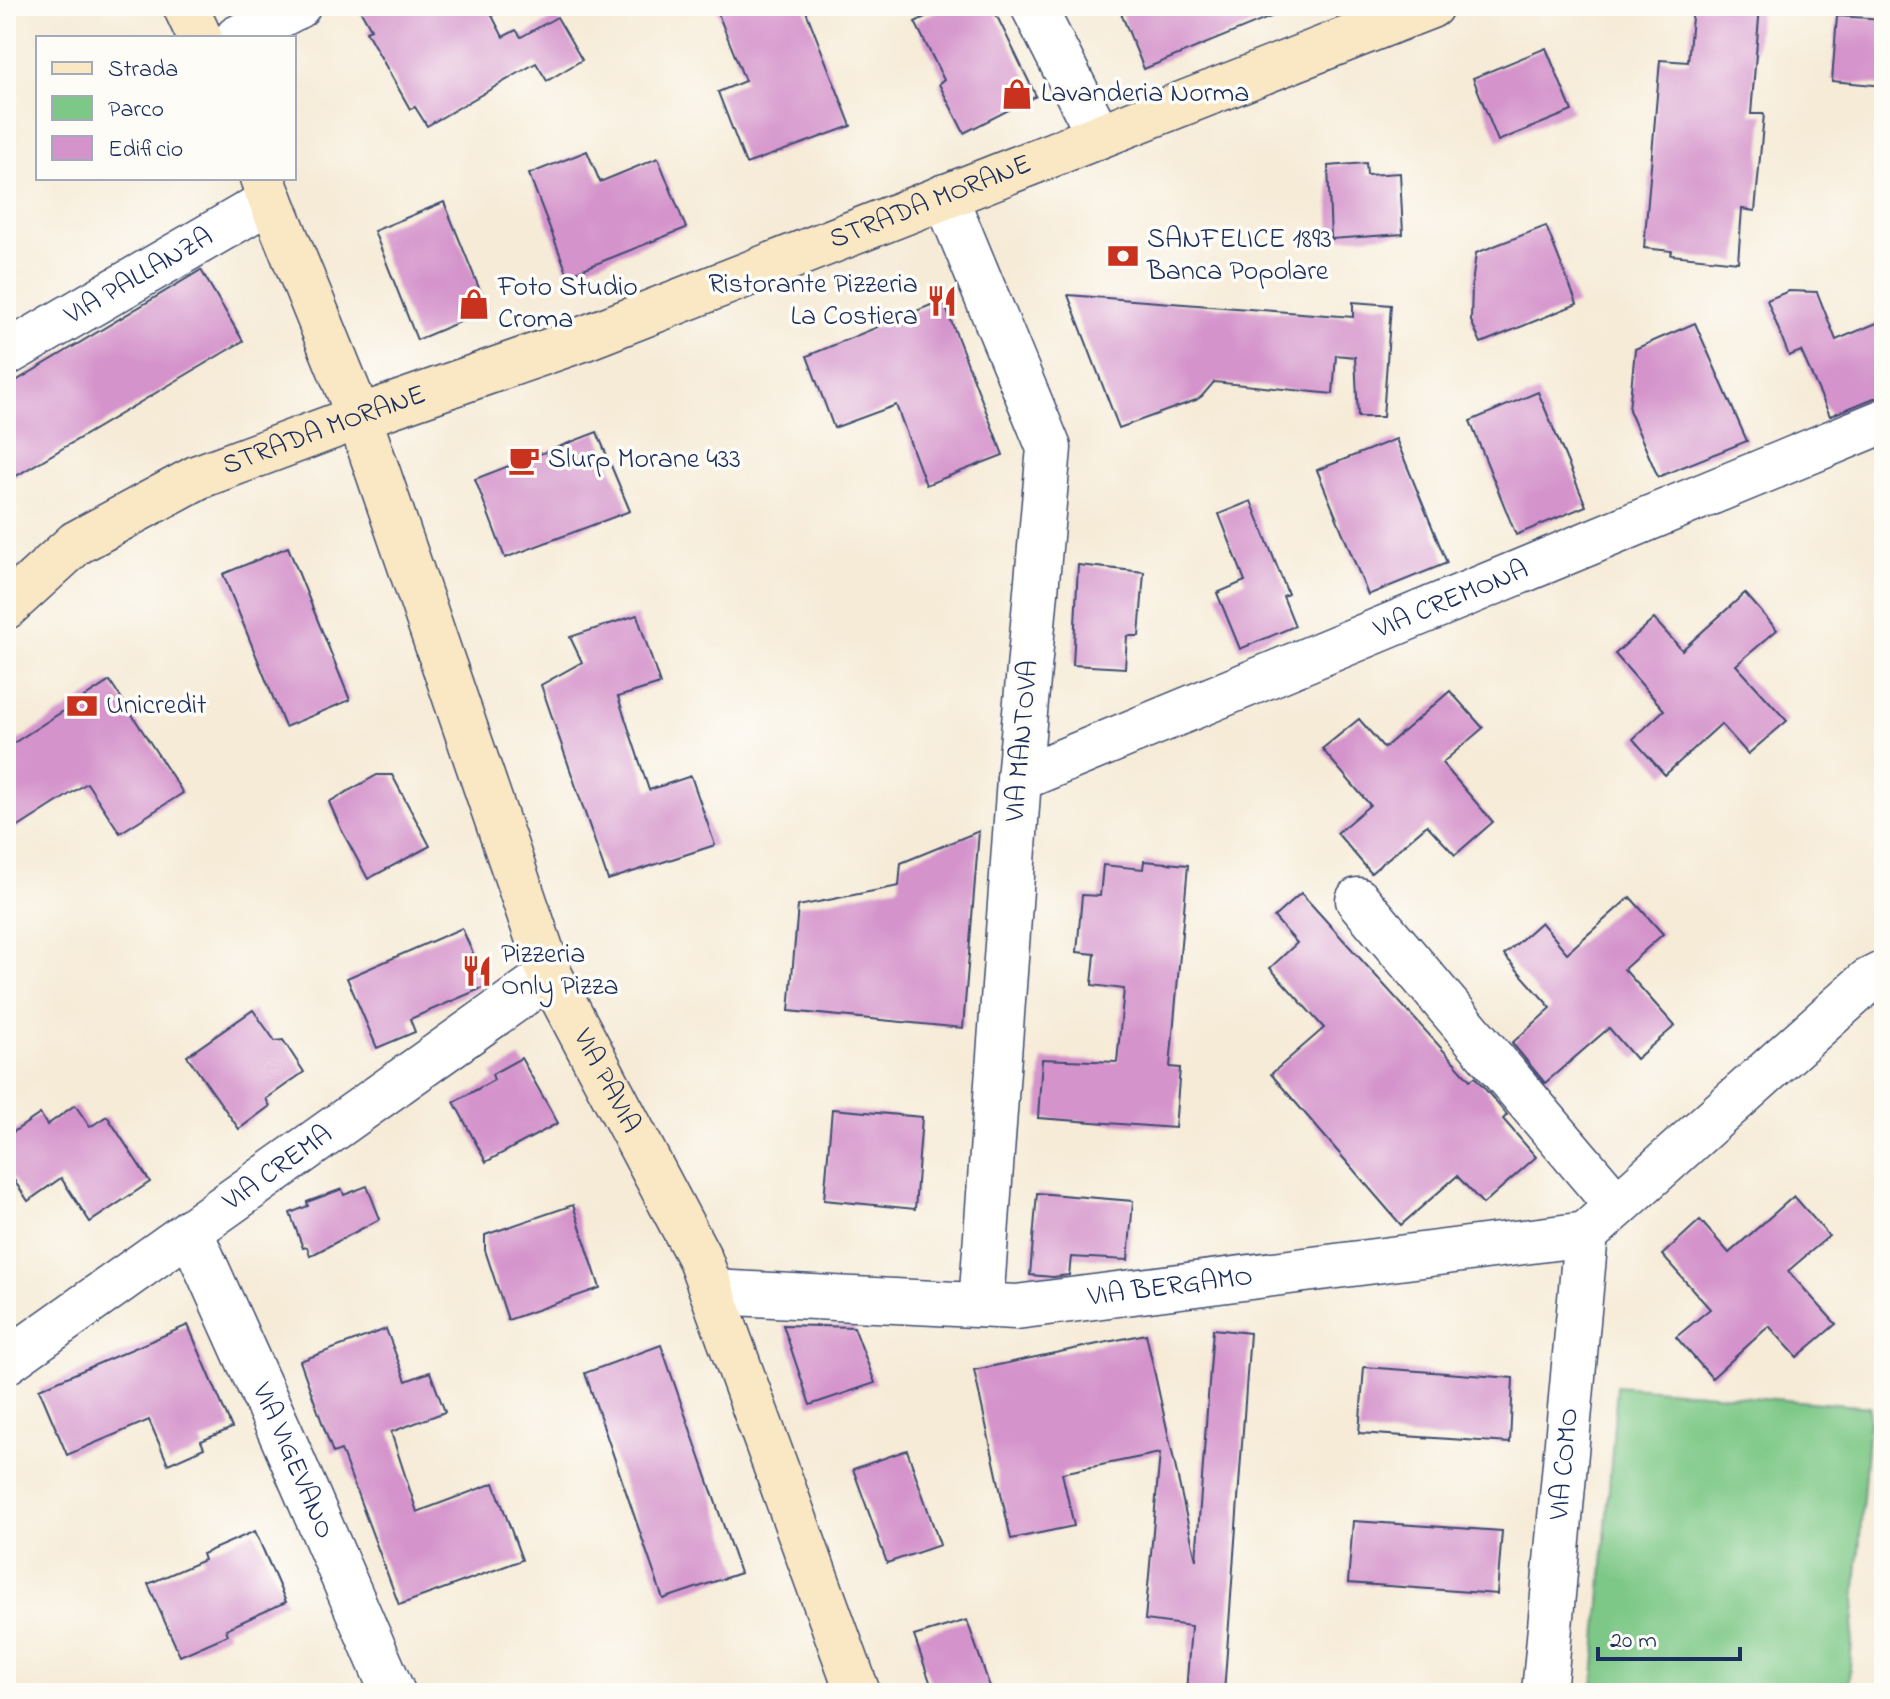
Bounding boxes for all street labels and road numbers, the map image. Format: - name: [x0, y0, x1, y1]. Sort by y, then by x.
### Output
- street label: STRADA MORANE: [824, 144, 1038, 261]
- street label: VIA PALLANZA: [56, 217, 221, 337]
- street label: STRADA MORANE: [217, 375, 431, 487]
- street label: VIA CREMONA: [1367, 550, 1535, 651]
- street label: VIA MANTOVA: [995, 659, 1050, 824]
- street label: VIA PAVIA: [561, 1021, 651, 1141]
- street label: VIA CREMA: [214, 1115, 341, 1222]
- street label: VIA BERGAMO: [1085, 1256, 1255, 1318]
- street label: VIA VIGEVANO: [240, 1376, 345, 1545]
- street label: VIA COMO: [1539, 1406, 1590, 1523]

